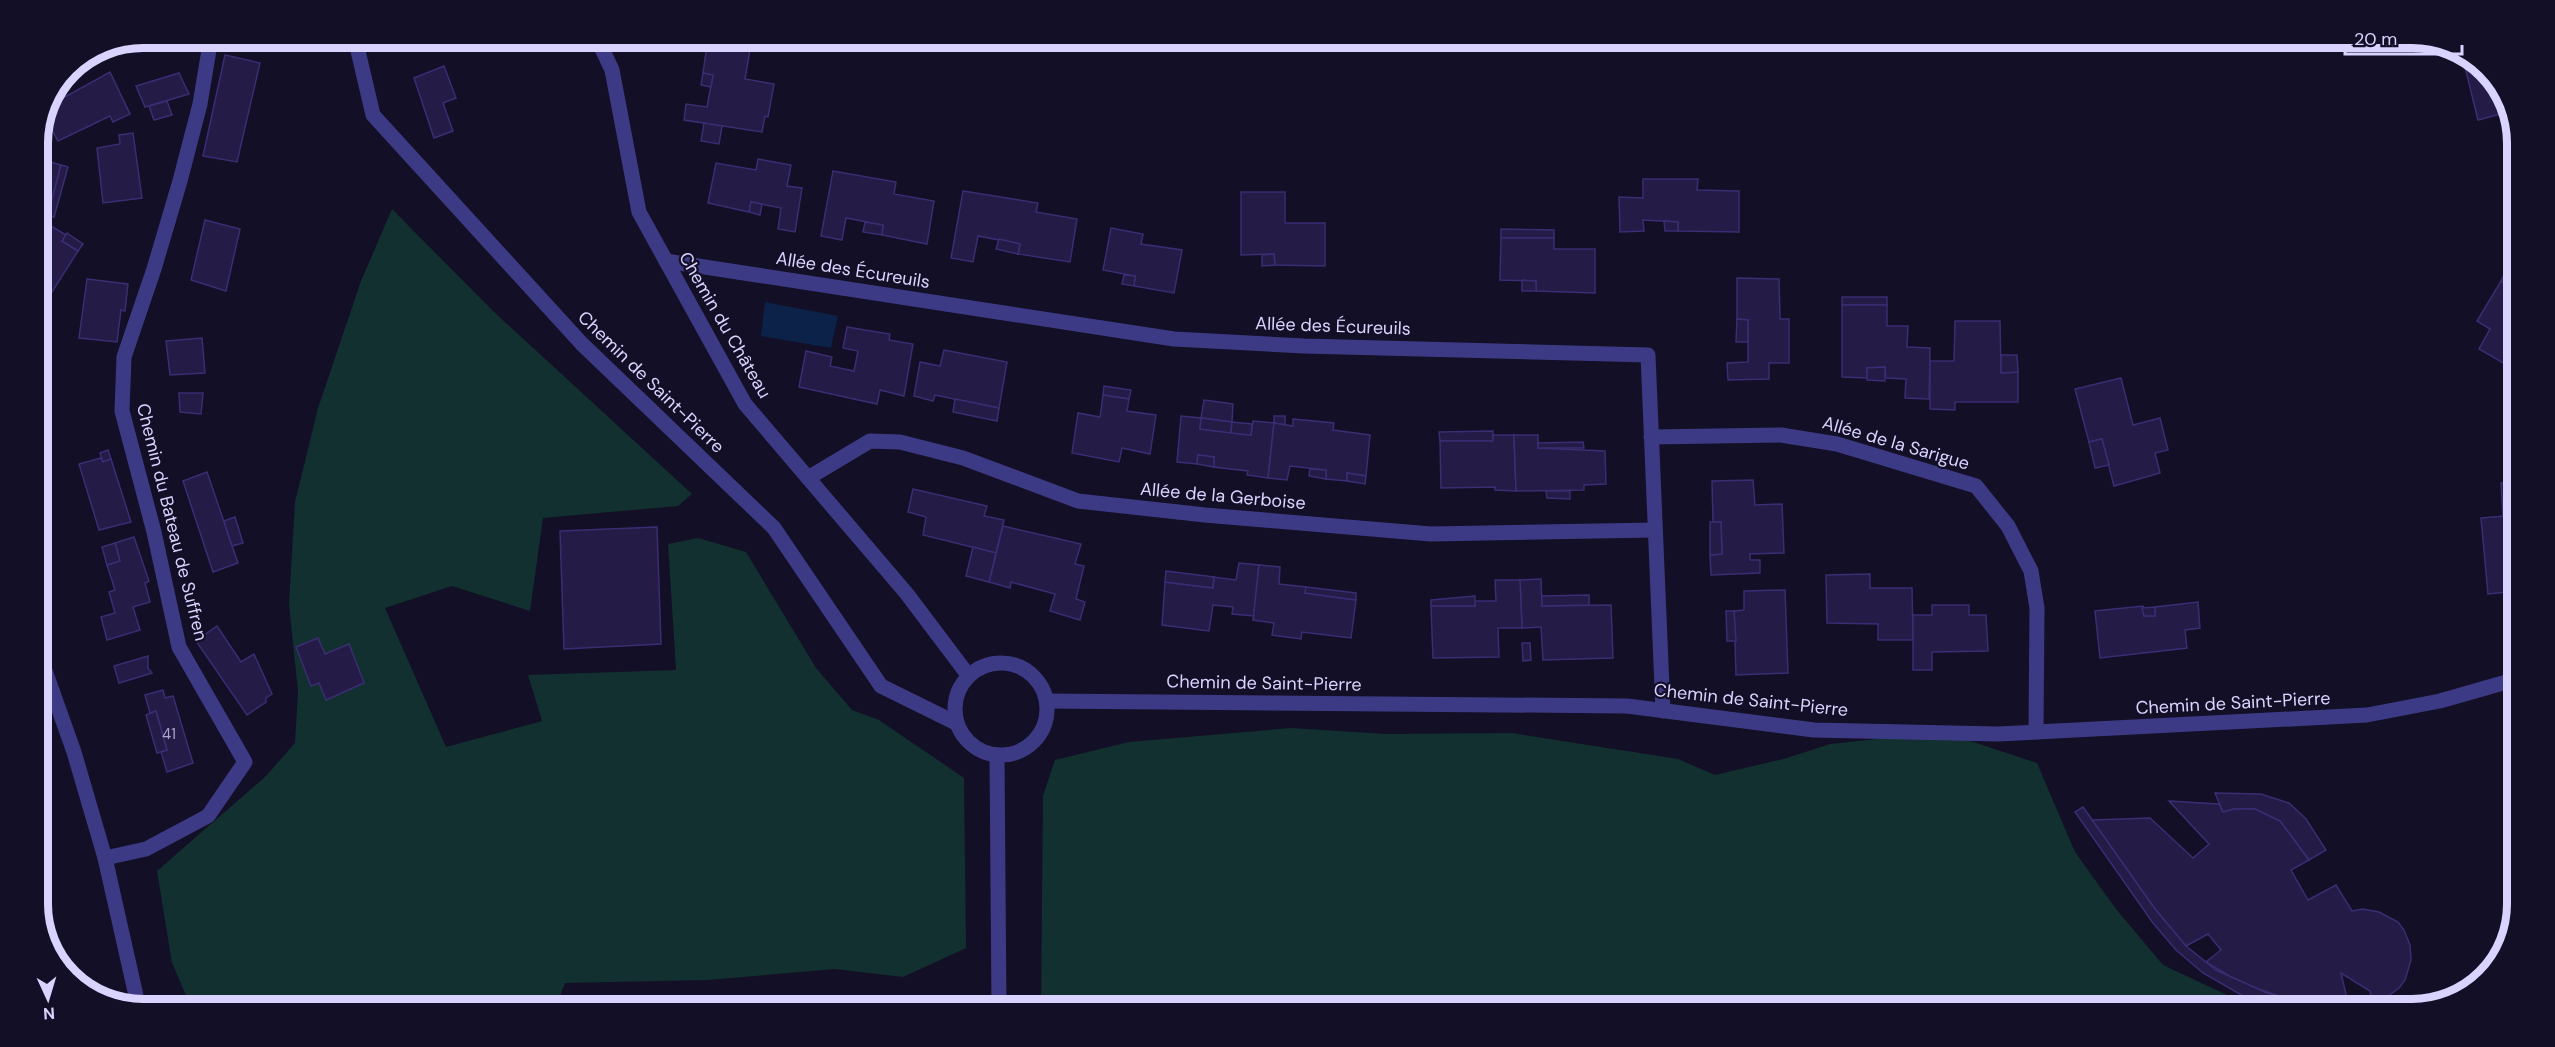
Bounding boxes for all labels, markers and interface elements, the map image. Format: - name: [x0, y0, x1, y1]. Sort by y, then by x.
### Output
- scale bar: [2345, 18, 2462, 56]
- text: 20 m: [2354, 27, 2397, 51]
- street label: Allée des Écureuils: [774, 246, 932, 294]
- street label: Chemin du Château: [673, 247, 777, 403]
- street label: Chemin de Saint-Pierre: [572, 306, 730, 458]
- street label: Allée des Écureuils: [1255, 311, 1411, 341]
- street label: Chemin du Bateau de Suffren: [131, 401, 213, 643]
- street label: Allée de la Sarigue: [1820, 411, 1972, 475]
- street label: Allée de la Gerboise: [1139, 477, 1307, 515]
- street label: Chemin de Saint-Pierre: [1166, 669, 1362, 697]
- street label: Chemin de Saint-Pierre: [1653, 678, 1849, 722]
- street label: Chemin de Saint-Pierre: [2135, 686, 2331, 720]
- house number: 41: [162, 724, 176, 744]
- north arrow: [18, 969, 78, 1029]
- text: N: [42, 1003, 56, 1024]

